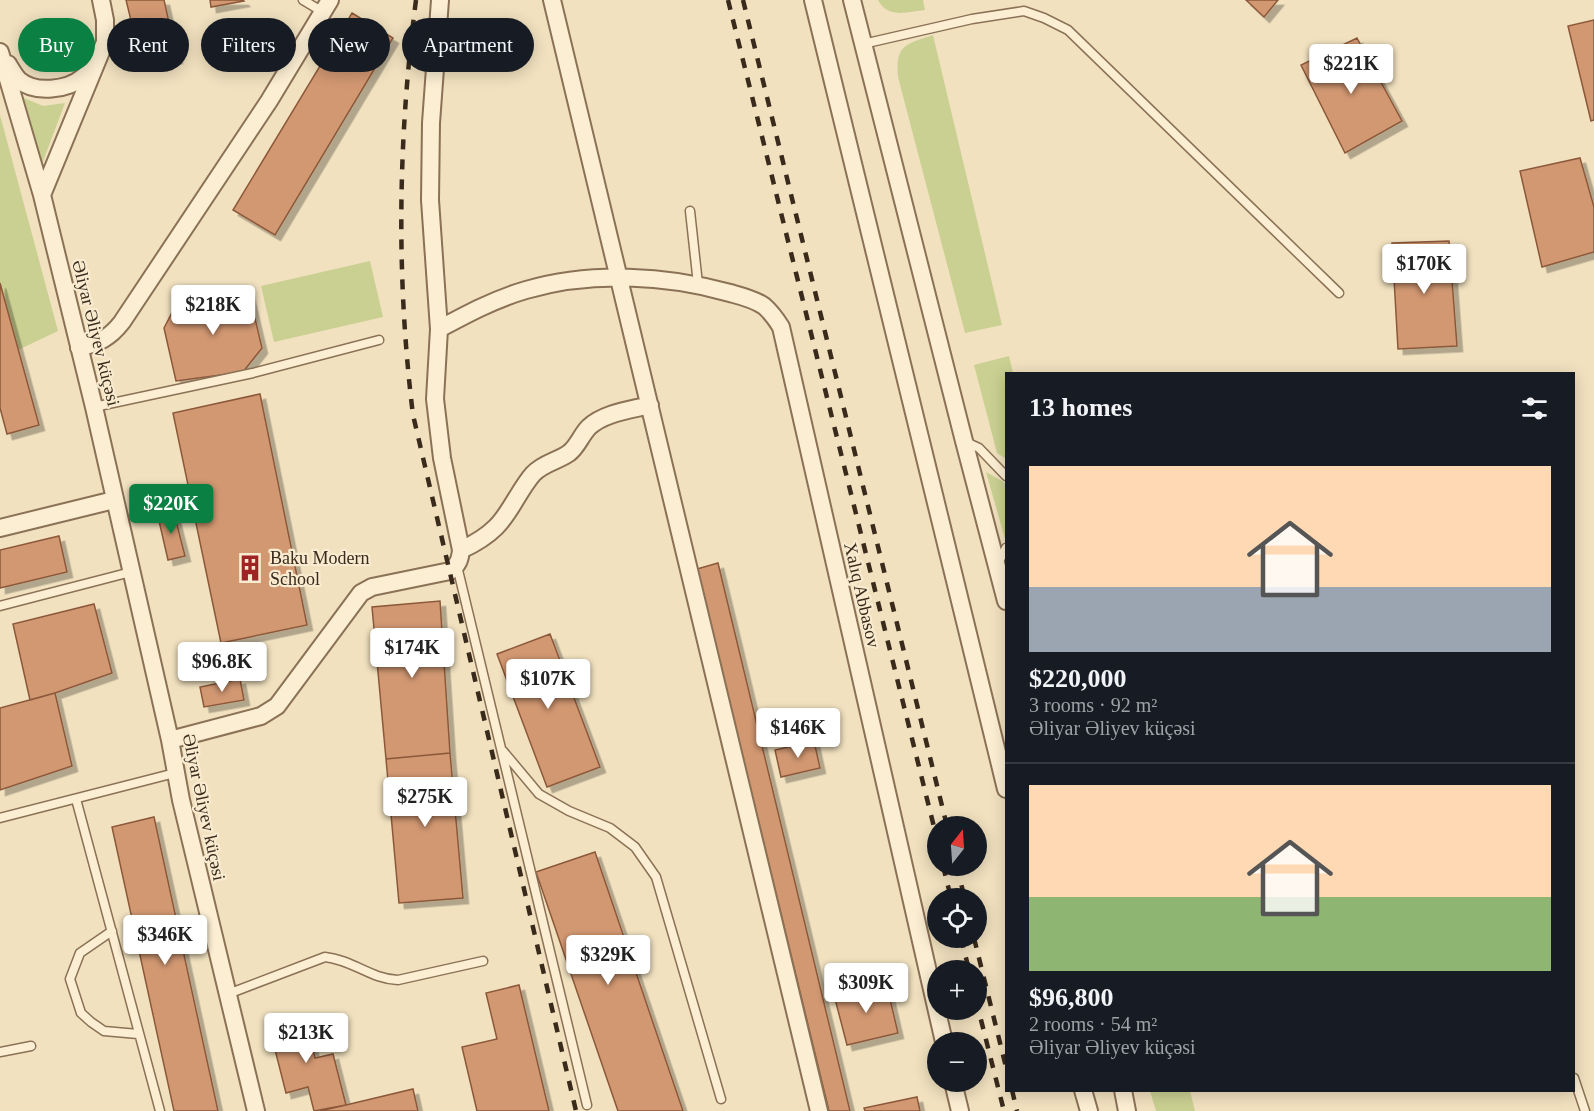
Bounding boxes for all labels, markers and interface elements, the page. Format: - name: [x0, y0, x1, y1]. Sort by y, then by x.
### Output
- chip: Buy: [18, 18, 95, 72]
- chip: Rent: [107, 18, 189, 72]
- chip: Filters: [201, 18, 296, 72]
- chip: New: [308, 18, 390, 72]
- chip: Apartment: [402, 18, 534, 72]
- pin: $221K: [1309, 44, 1393, 95]
- text: $221K: [1323, 52, 1379, 74]
- pin: $170K: [1382, 244, 1466, 295]
- text: $170K: [1396, 252, 1452, 274]
- street label: Əliyar Əliyev küçəsi: [68, 258, 124, 408]
- pin: $218K: [171, 285, 255, 336]
- text: $218K: [185, 293, 241, 315]
- icon: filters: [1518, 392, 1551, 425]
- text: 13 homes: [1029, 393, 1132, 422]
- pin: $220K: [129, 484, 213, 535]
- text: $220K: [143, 492, 199, 514]
- icon: home: [1236, 505, 1344, 613]
- street label: Xalıq Abbasov: [840, 540, 884, 650]
- place label: Baku Modern School: [270, 548, 369, 589]
- building icon: Baku Modern School: [235, 553, 265, 583]
- pin: $174K: [370, 628, 454, 679]
- text: $174K: [384, 636, 440, 658]
- pin: $96.8K: [173, 642, 271, 693]
- text: $96.8K: [192, 650, 252, 672]
- pin: $107K: [506, 659, 590, 710]
- text: $220,000: [1029, 664, 1127, 693]
- text: $107K: [520, 667, 576, 689]
- text: 3 rooms · 92 m²: [1029, 694, 1157, 716]
- pin: $146K: [756, 708, 840, 759]
- text: $146K: [770, 716, 826, 738]
- text: Əliyar Əliyev küçəsi: [1029, 717, 1196, 739]
- street label: Əliyar Əliyev küçəsi: [179, 732, 229, 882]
- pin: $275K: [383, 777, 467, 828]
- text: $275K: [397, 785, 453, 807]
- north arrow: [927, 816, 987, 876]
- map controls: [927, 816, 987, 1092]
- icon: home: [1236, 824, 1344, 932]
- button: locate: [927, 888, 987, 948]
- pin: $346K: [123, 915, 207, 966]
- text: $346K: [137, 923, 193, 945]
- pin: $329K: [566, 935, 650, 986]
- text: $329K: [580, 943, 636, 965]
- button: +: [927, 960, 987, 1020]
- pin: $309K: [824, 963, 908, 1014]
- text: $309K: [838, 971, 894, 993]
- text: $96,800: [1029, 983, 1114, 1012]
- pin: $213K: [264, 1013, 348, 1064]
- text: 2 rooms · 54 m²: [1029, 1013, 1157, 1035]
- text: $213K: [278, 1021, 334, 1043]
- button: −: [927, 1032, 987, 1092]
- text: Əliyar Əliyev küçəsi: [1029, 1036, 1196, 1058]

